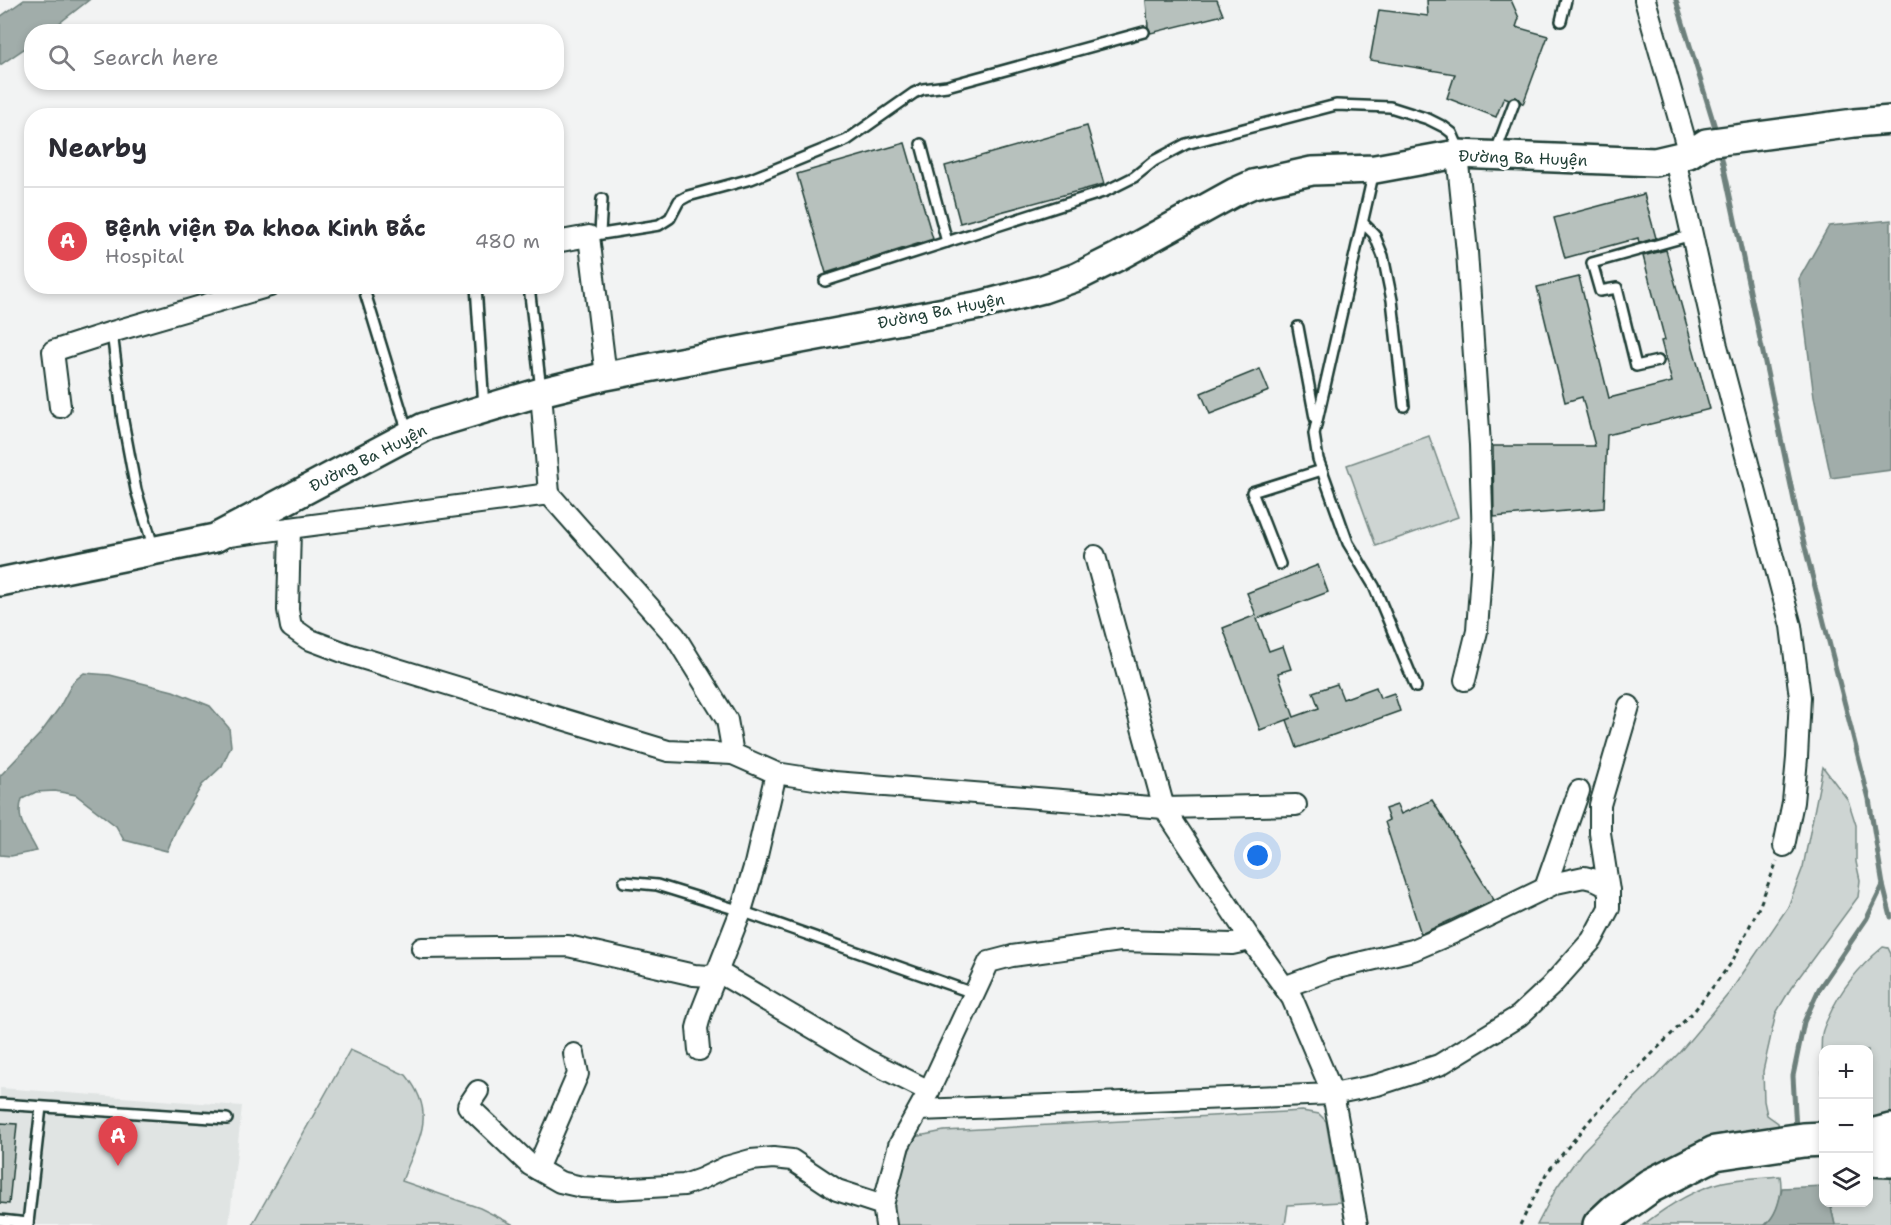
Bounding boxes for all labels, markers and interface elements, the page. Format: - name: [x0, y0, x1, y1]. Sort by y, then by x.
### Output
- search box: [24, 24, 564, 90]
- icon: search: [45, 41, 78, 74]
- text: Search here: [93, 43, 219, 72]
- text: Nearby: [48, 130, 147, 165]
- street label: Đường Ba Huyện: [1458, 145, 1588, 171]
- text: Bệnh viện Đa khoa Kinh Bắc: [105, 214, 426, 243]
- text: A: [60, 228, 75, 254]
- text: 480 m: [475, 228, 540, 254]
- text: Hospital: [105, 243, 184, 269]
- street label: Đường Ba Huyện: [876, 288, 1007, 334]
- street label: Đường Ba Huyện: [306, 419, 430, 497]
- your location: [1243, 841, 1272, 870]
- map controls: [1819, 1045, 1873, 1207]
- button: +: [1819, 1045, 1873, 1099]
- button: −: [1819, 1099, 1873, 1153]
- pin: A: [98, 1116, 138, 1166]
- button: layers: [1819, 1153, 1873, 1207]

